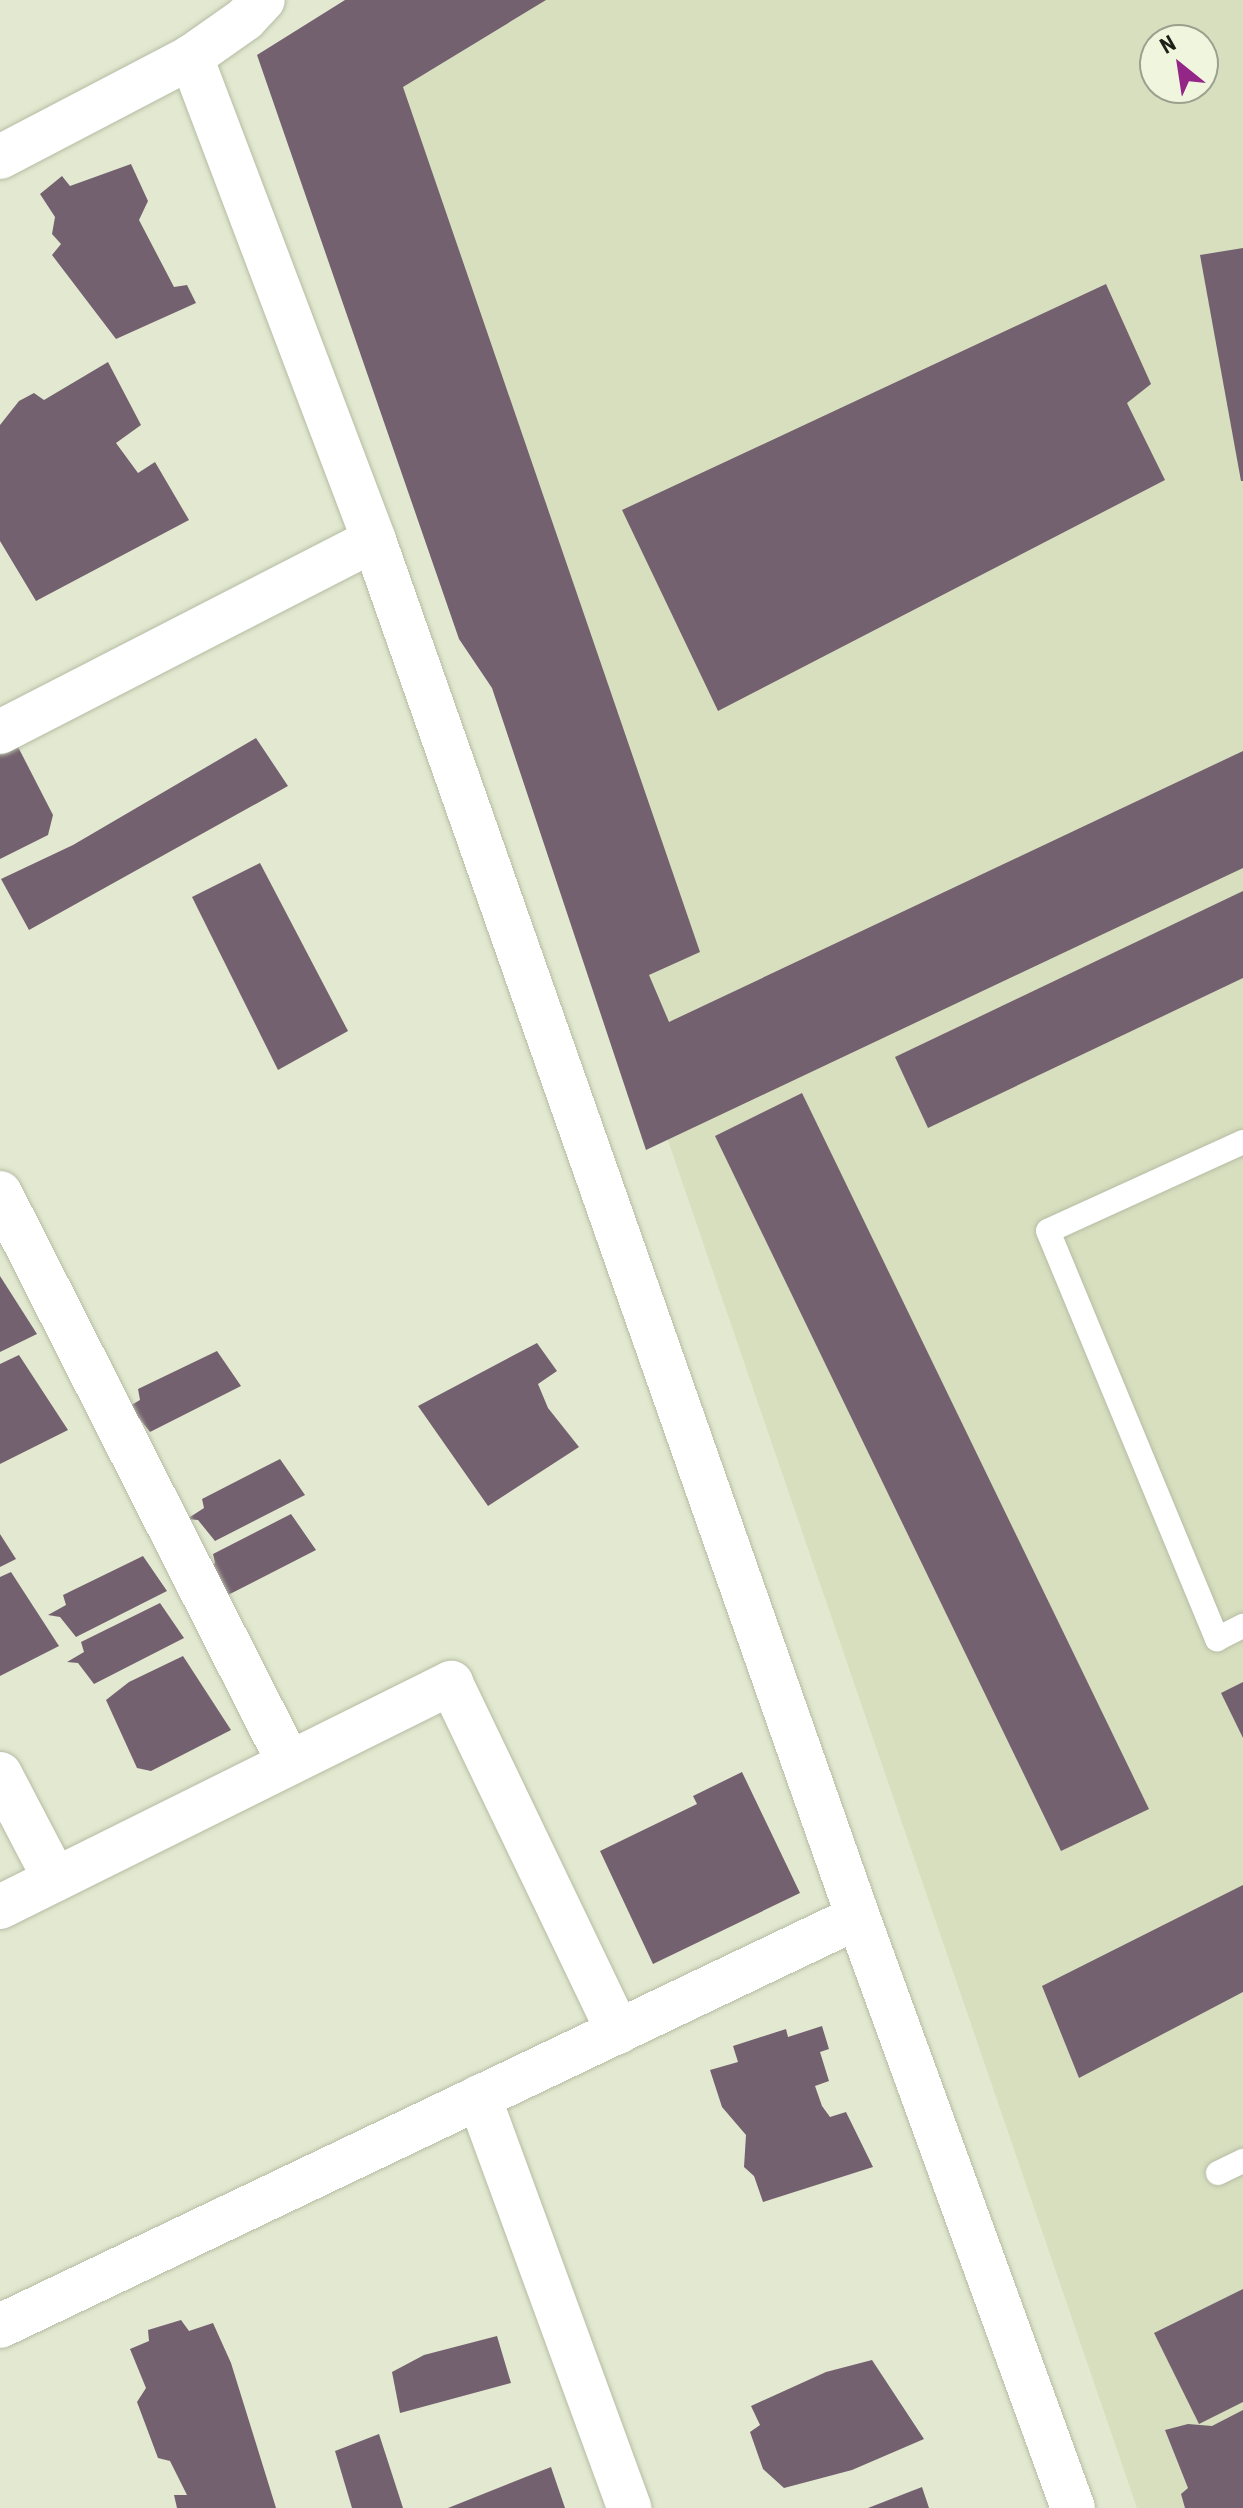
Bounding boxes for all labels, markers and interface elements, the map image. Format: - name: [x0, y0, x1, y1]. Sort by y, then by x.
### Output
- north arrow: [1139, 24, 1219, 104]
- text: N: [1156, 30, 1180, 59]

